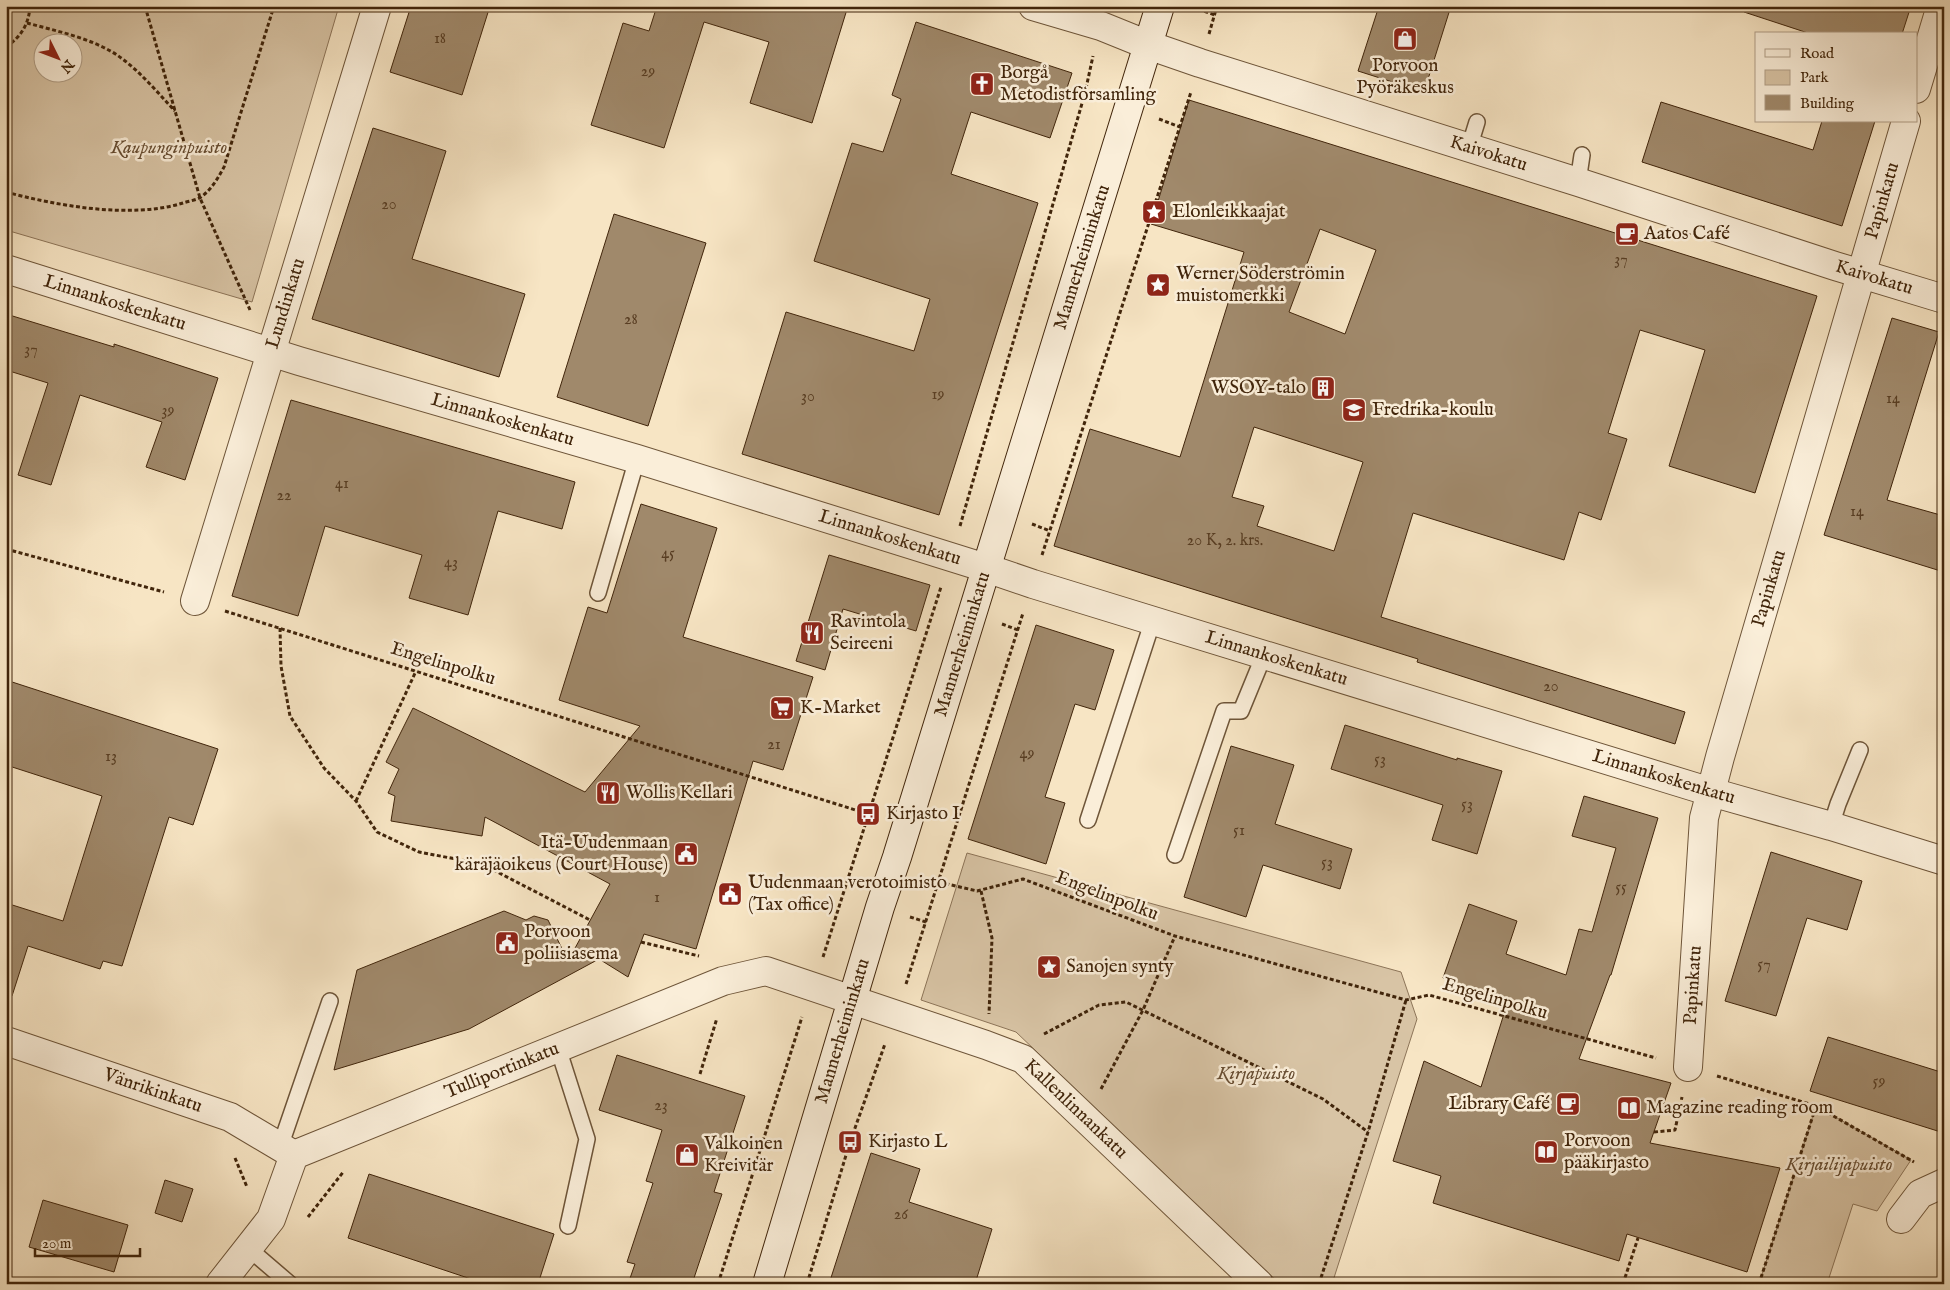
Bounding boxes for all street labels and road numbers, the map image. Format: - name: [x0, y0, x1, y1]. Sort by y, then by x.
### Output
- street label: Kaivokatu: [1447, 130, 1530, 177]
- street label: Papinkatu: [1860, 159, 1905, 242]
- street label: Mannerheiminkatu: [1049, 182, 1116, 333]
- street label: Lundinkatu: [261, 255, 311, 352]
- street label: Kaivokatu: [1832, 255, 1916, 301]
- street label: Linnankoskenkatu: [41, 270, 189, 337]
- street label: Linnankoskenkatu: [428, 388, 577, 452]
- street label: Linnankoskenkatu: [816, 505, 964, 572]
- street label: Papinkatu: [1747, 547, 1792, 630]
- street label: Mannerheiminkatu: [929, 569, 996, 720]
- street label: Linnankoskenkatu: [1202, 626, 1351, 692]
- street label: Engelinpolku: [388, 637, 498, 691]
- street label: Linnankoskenkatu: [1590, 744, 1738, 810]
- street label: Engelinpolku: [1052, 865, 1162, 927]
- street label: Papinkatu: [1679, 945, 1708, 1026]
- street label: Mannerheiminkatu: [810, 955, 876, 1107]
- street label: Engelinpolku: [1440, 973, 1551, 1026]
- street label: Tulliportinkatu: [441, 1037, 563, 1105]
- street label: Kallenlinnankatu: [1018, 1054, 1133, 1164]
- street label: Vänrikinkatu: [99, 1063, 206, 1119]

